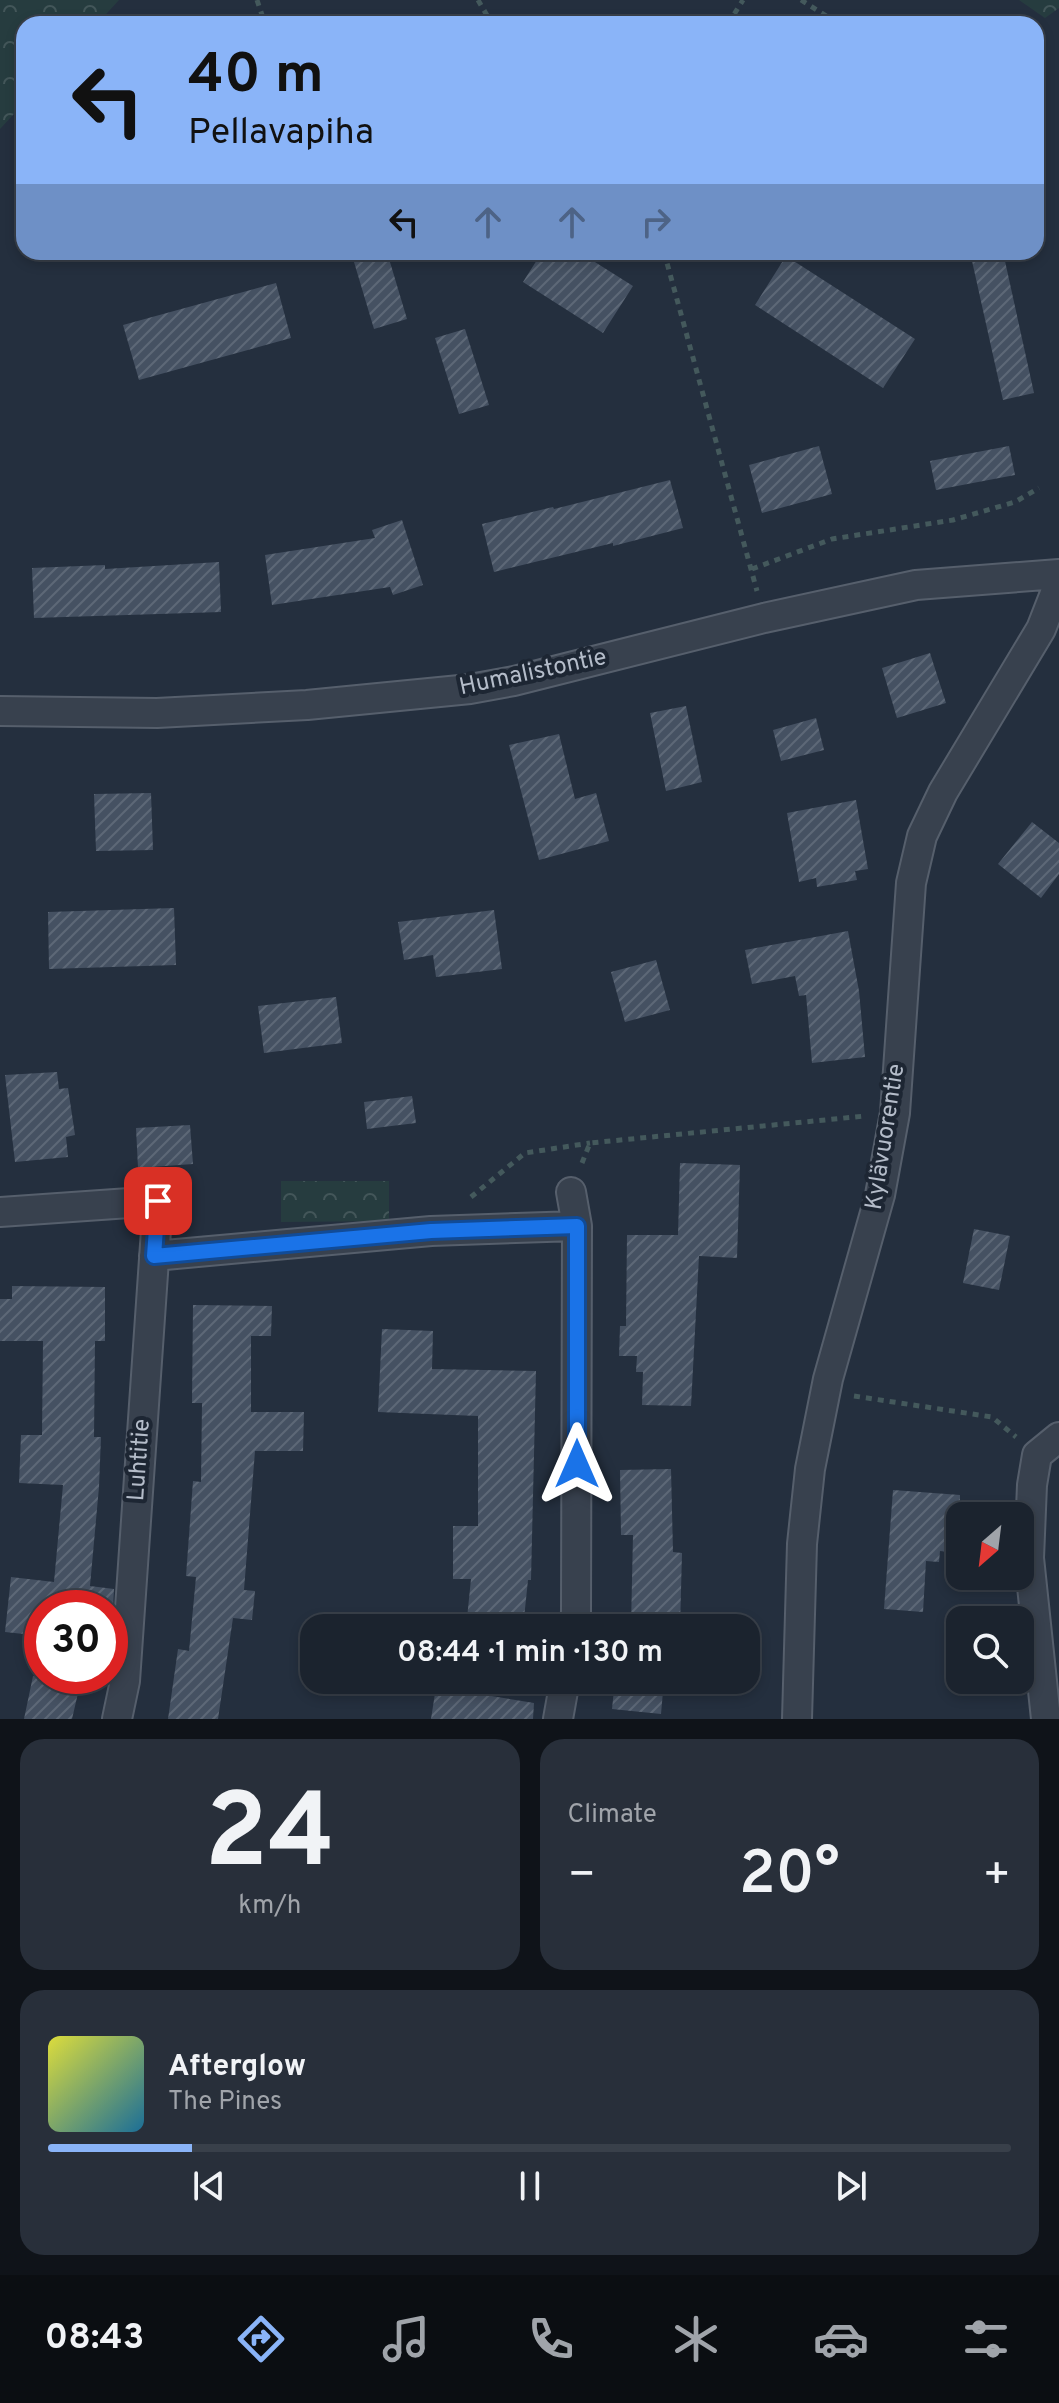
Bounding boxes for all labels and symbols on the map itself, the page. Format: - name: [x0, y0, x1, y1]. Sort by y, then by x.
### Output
- street label: Humalistontie: [457, 643, 609, 703]
- street label: Kylävuorentie: [860, 1062, 912, 1212]
- pin: [124, 1167, 192, 1235]
- street label: Luhtitie: [122, 1418, 158, 1502]
- position arrow: [535, 1422, 619, 1506]
- north arrow: [946, 1502, 1034, 1590]
- speed limit sign: 30: [24, 1590, 128, 1694]

